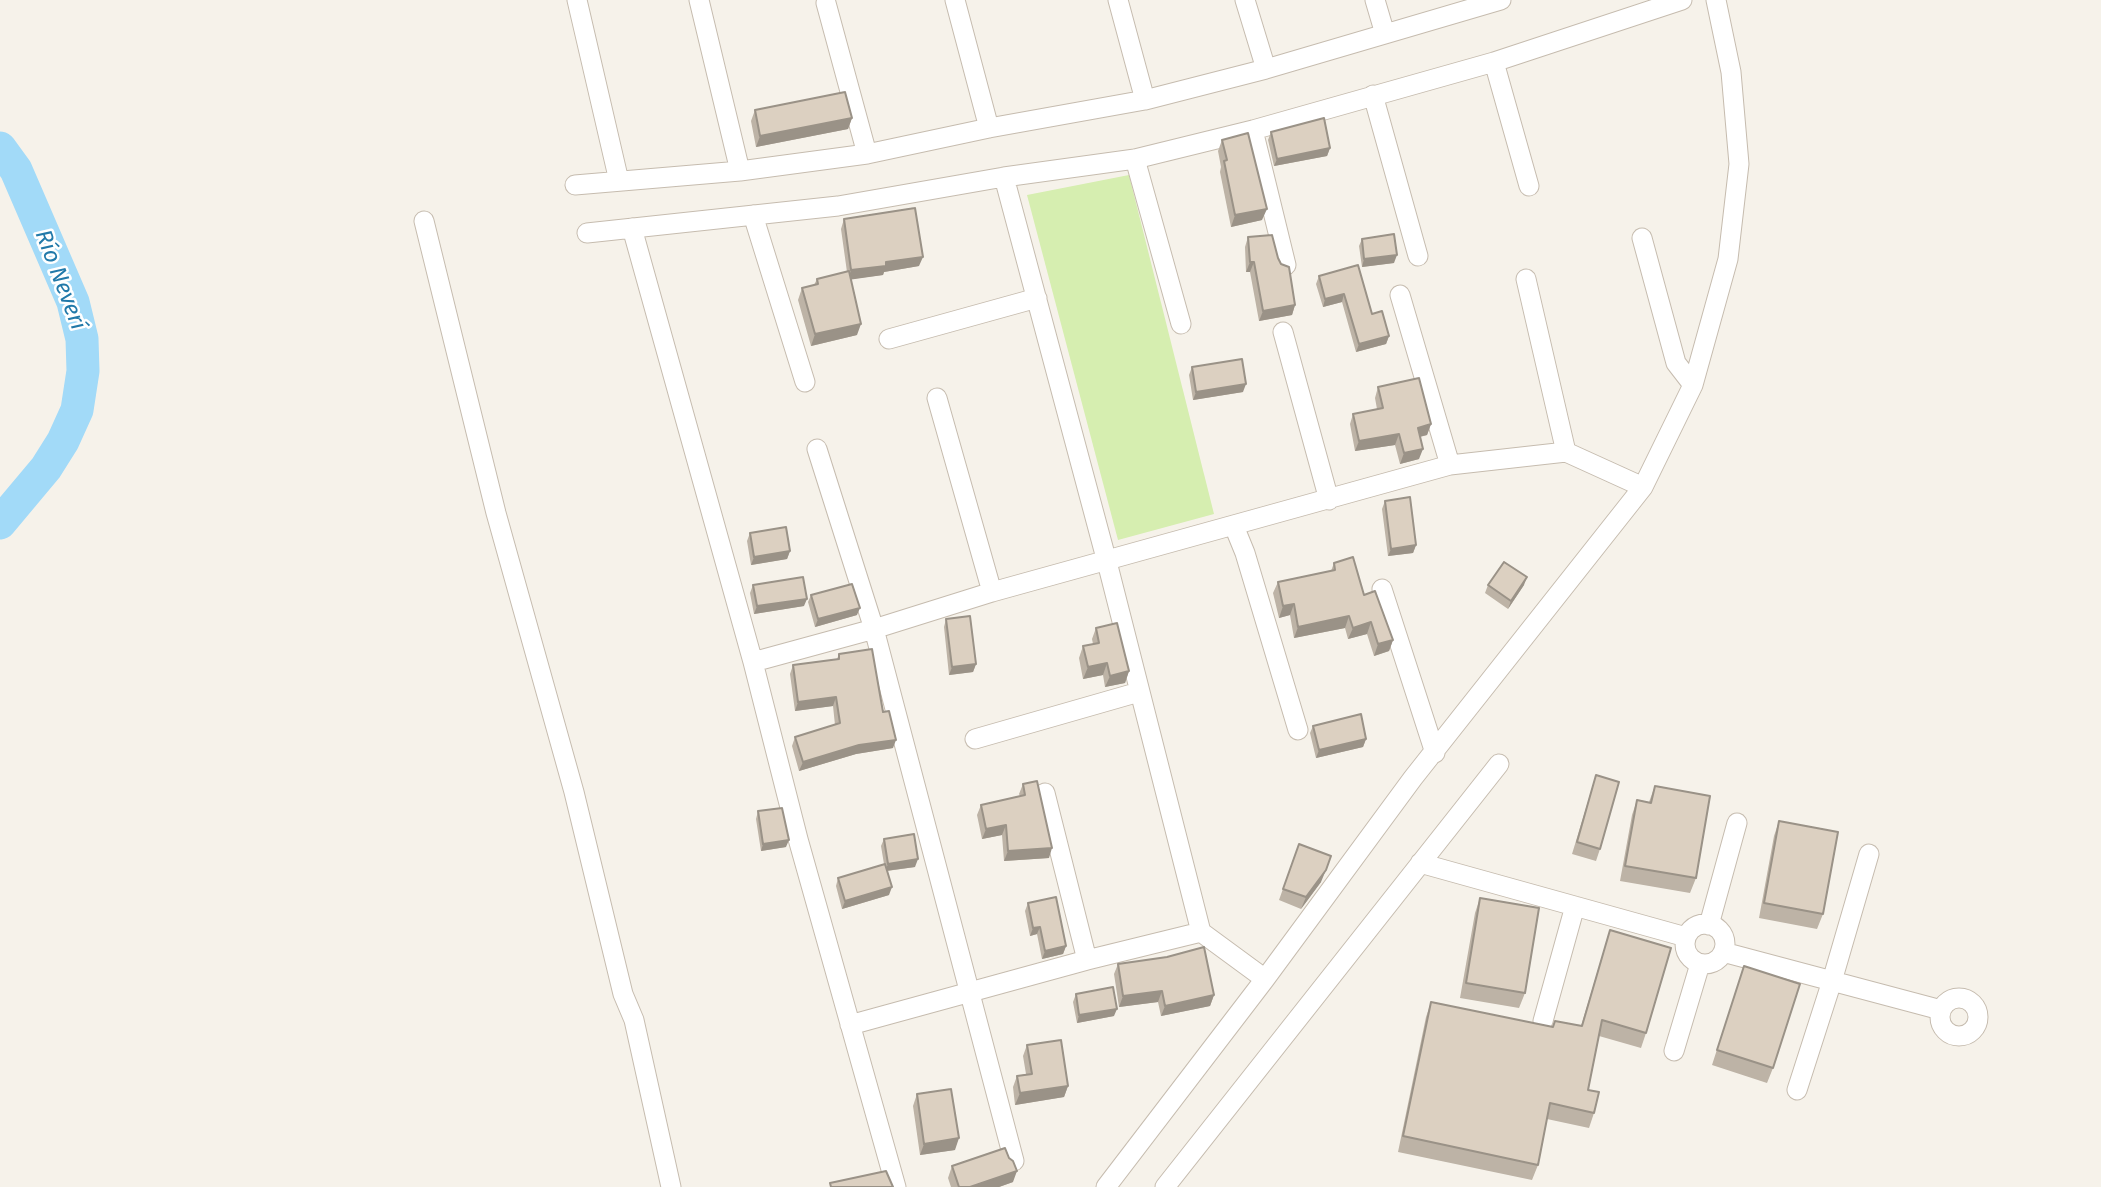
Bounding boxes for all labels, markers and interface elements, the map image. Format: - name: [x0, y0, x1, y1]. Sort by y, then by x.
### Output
- water label: Río Neverí: [28, 226, 92, 334]

